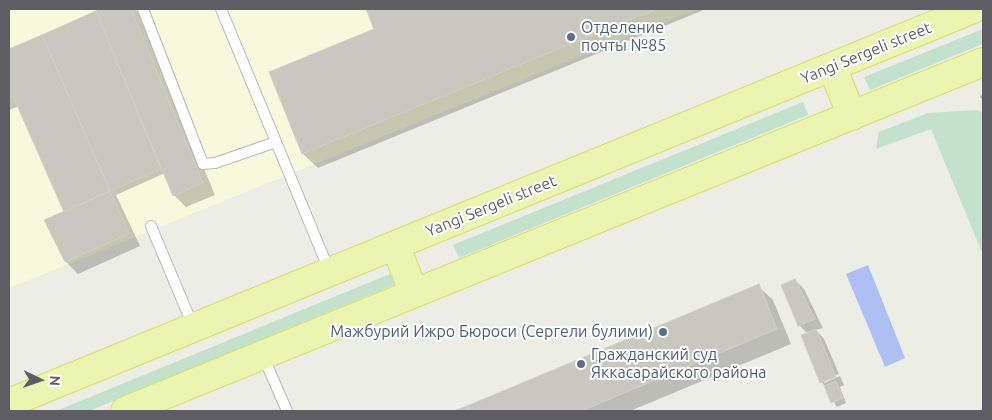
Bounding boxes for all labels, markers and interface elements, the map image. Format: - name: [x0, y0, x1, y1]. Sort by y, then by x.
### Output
- place label: Отделение почты №85: [581, 18, 666, 56]
- street label: Yangi Sergeli street: [798, 18, 934, 88]
- marker: Отделение почты №85: [565, 31, 577, 43]
- street label: Yangi Sergeli street: [423, 171, 559, 241]
- place label: Мажбурий Ижро Бюроси (Сергели булими): [330, 322, 653, 342]
- marker: Мажбурий Ижро Бюроси (Сергели булими): [657, 326, 669, 338]
- place label: Гражданский суд Яккасарайского района: [591, 345, 767, 383]
- north arrow: [15, 355, 65, 405]
- marker: Гражданский суд Яккасарайского района: [575, 358, 587, 370]
- text: N: [47, 375, 63, 386]

